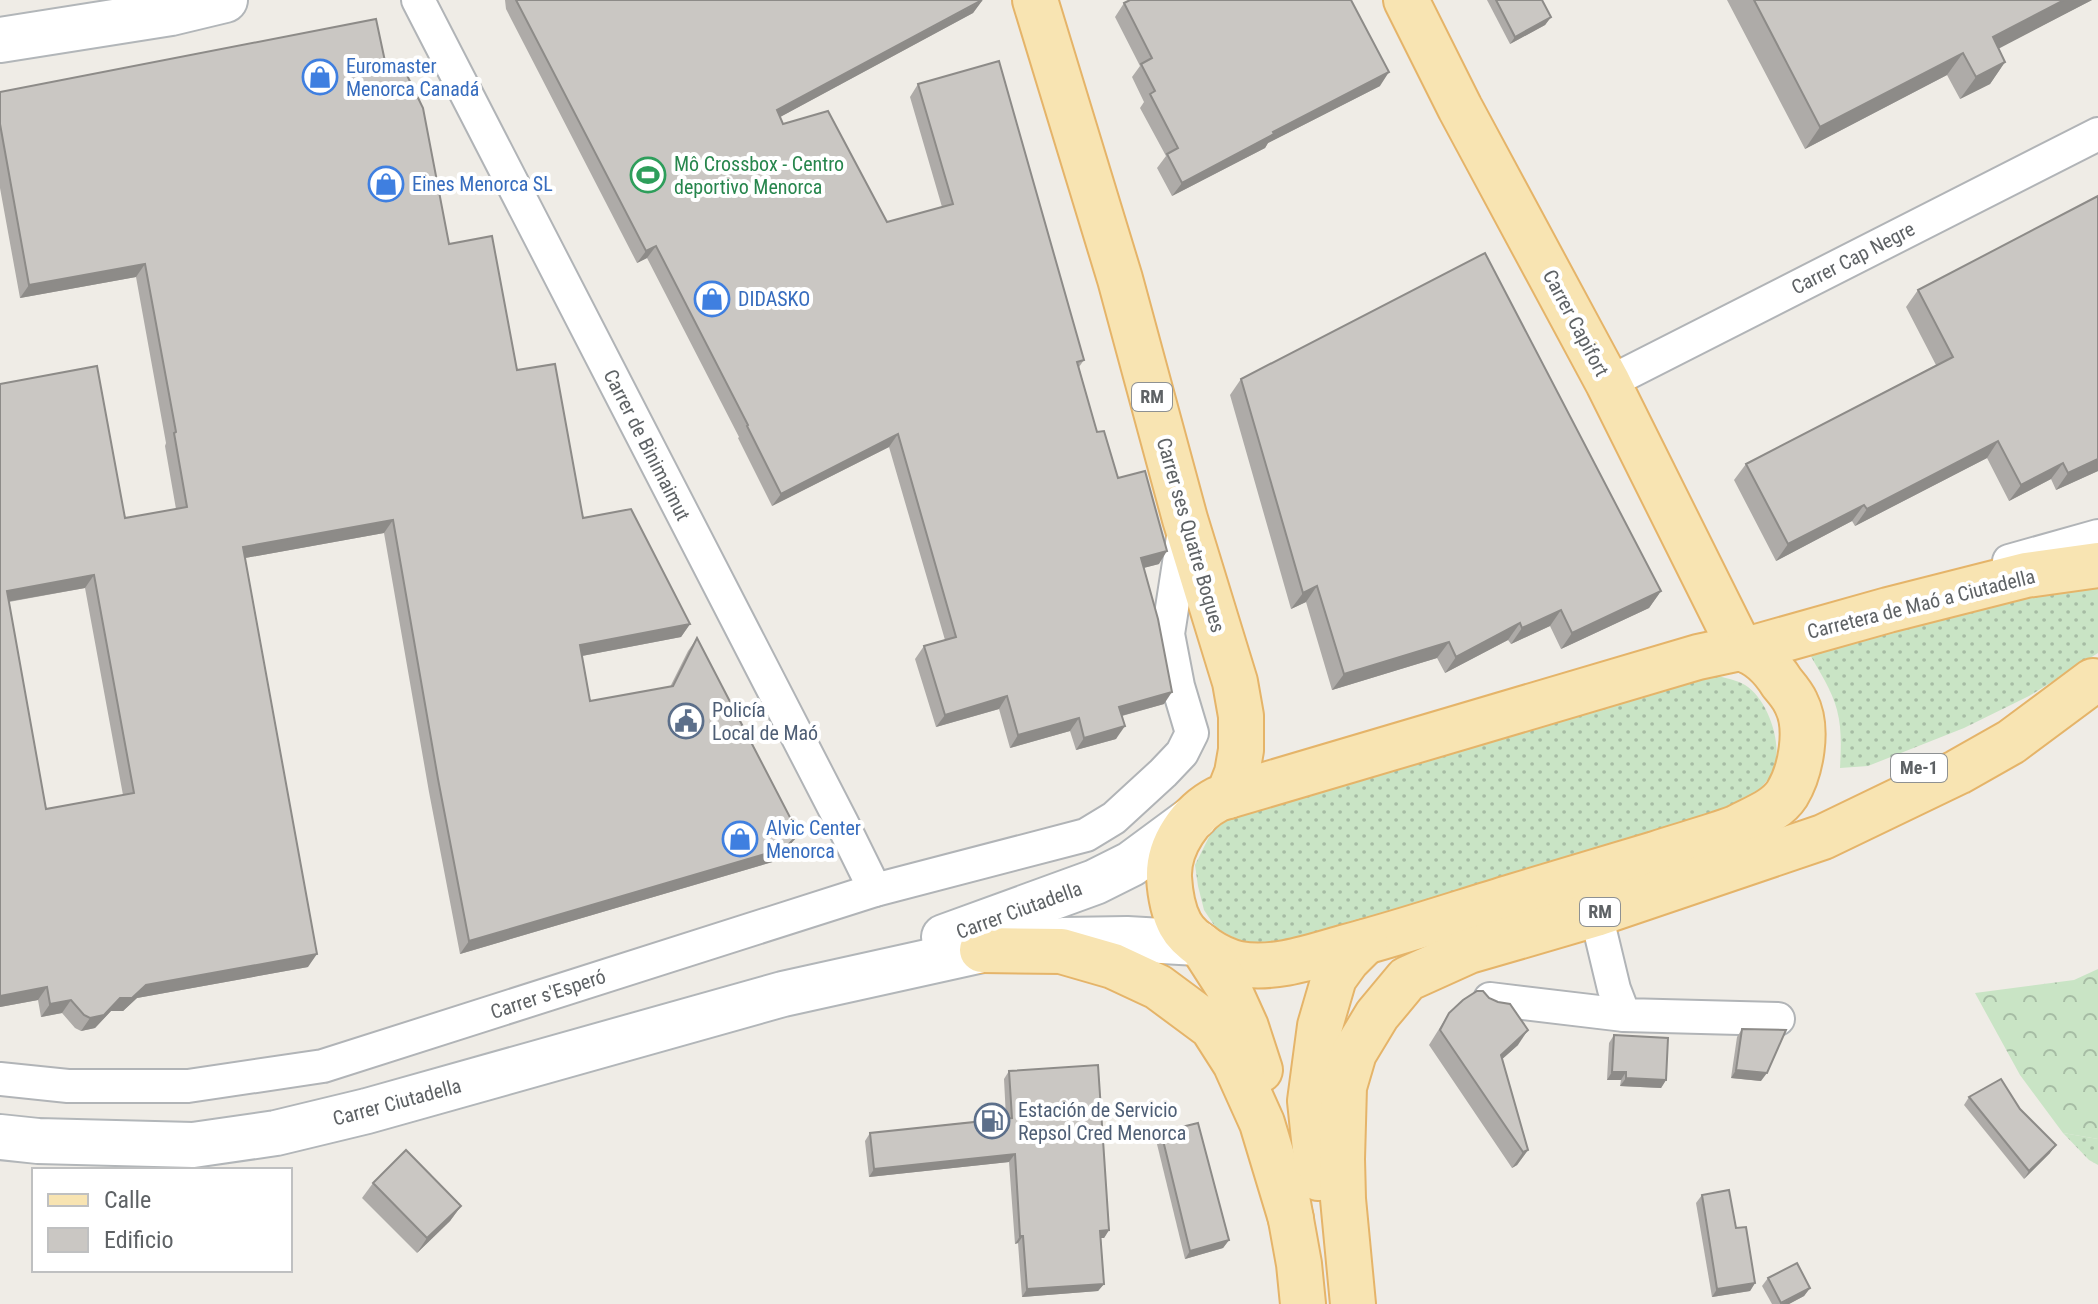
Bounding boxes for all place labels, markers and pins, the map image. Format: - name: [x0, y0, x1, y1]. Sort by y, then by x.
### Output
- place label: Euromaster Menorca Canadá: [346, 54, 479, 101]
- shop icon: Euromaster Menorca Canadá: [301, 58, 339, 96]
- place label: Mô Crossbox - Centro deportivo Menorca: [674, 152, 844, 199]
- sports icon: Mô Crossbox - Centro deportivo Menorca: [629, 156, 667, 194]
- shop icon: Eines Menorca SL: [367, 165, 405, 203]
- place label: Eines Menorca SL: [412, 172, 553, 196]
- shop icon: DIDASKO: [693, 280, 731, 318]
- place label: DIDASKO: [738, 287, 810, 311]
- place label: Policía Local de Maó: [712, 698, 818, 745]
- public building icon: Policía Local de Maó: [667, 702, 705, 740]
- place label: Alvic Center Menorca: [766, 816, 861, 863]
- shop icon: Alvic Center Menorca: [721, 820, 759, 858]
- place label: Estación de Servicio Repsol Cred Menorca: [1018, 1098, 1186, 1145]
- fuel station icon: Estación de Servicio Repsol Cred Menorca: [973, 1102, 1011, 1140]

